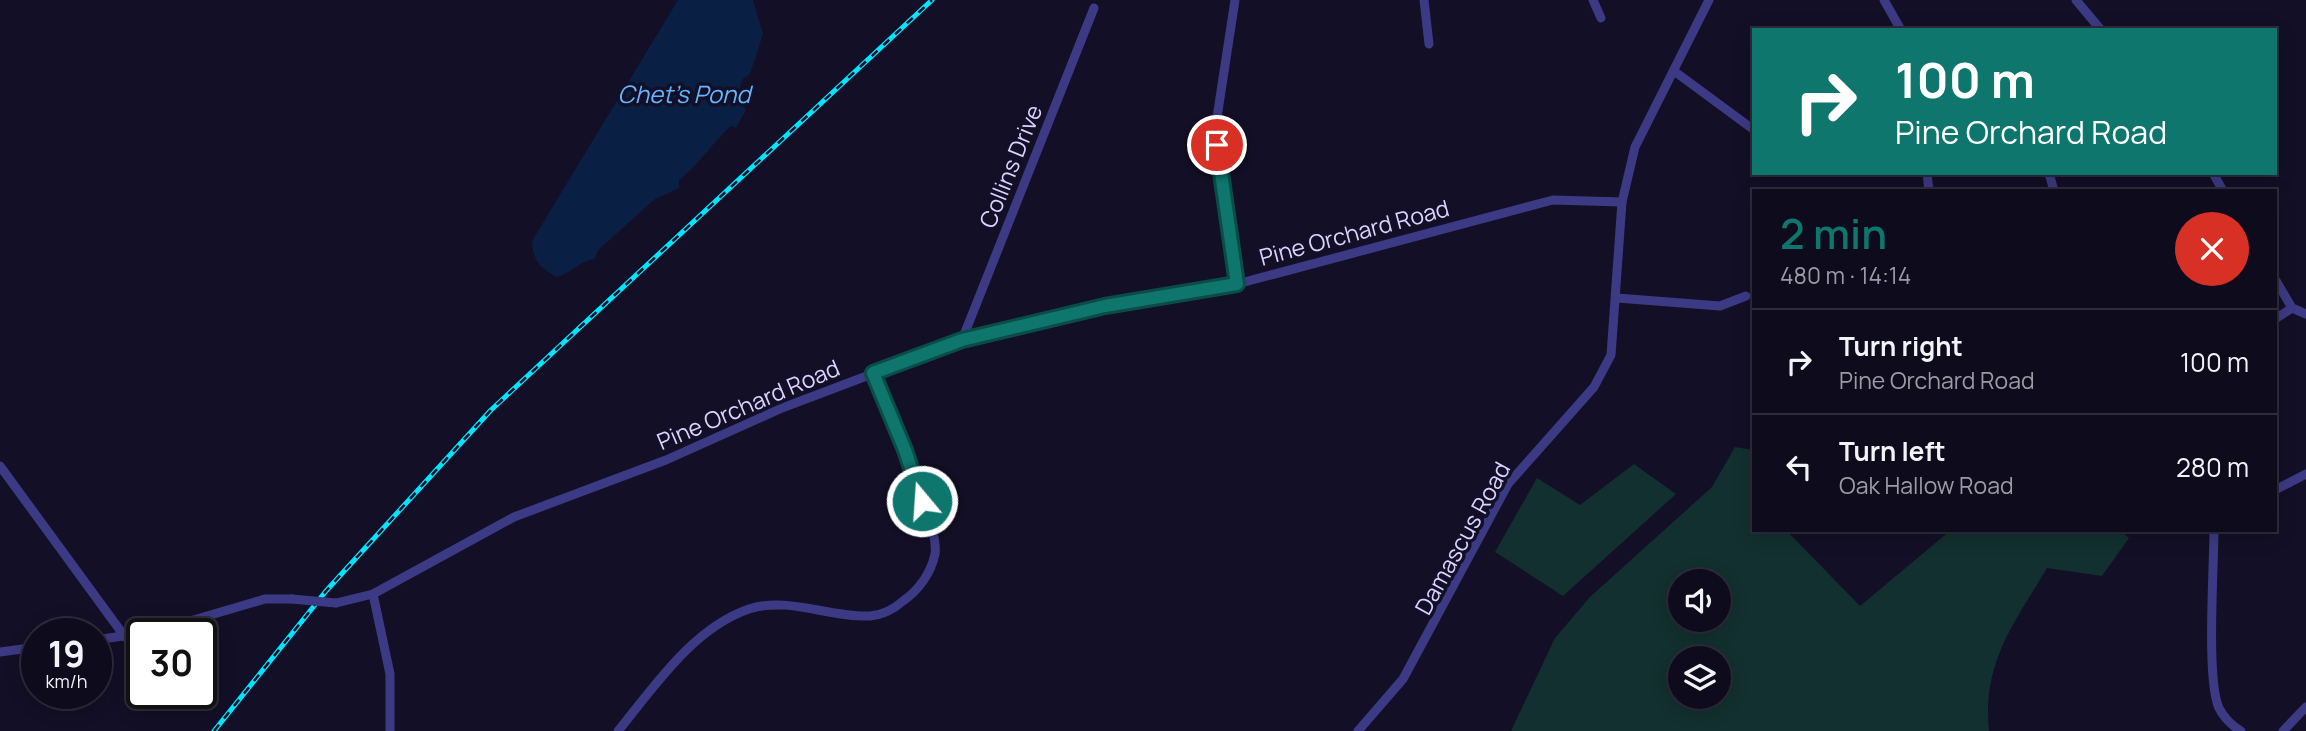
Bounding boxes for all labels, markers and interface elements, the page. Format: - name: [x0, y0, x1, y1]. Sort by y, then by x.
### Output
- text: 100 m: [1895, 46, 2035, 113]
- icon: right: [1780, 56, 1871, 147]
- water label: Chet's Pond: [618, 77, 753, 110]
- street label: Collins Drive: [971, 100, 1049, 232]
- text: Pine Orchard Road: [1895, 110, 2167, 154]
- pin: [1187, 115, 1247, 175]
- icon: arrive: [1198, 126, 1236, 164]
- street label: Pine Orchard Road: [1255, 191, 1453, 273]
- text: 2 min: [1780, 204, 1887, 262]
- button: close: [2175, 212, 2249, 286]
- text: 480 m · 14:14: [1780, 259, 1911, 291]
- text: Turn right: [1839, 328, 1963, 364]
- icon: right: [1780, 343, 1818, 381]
- text: 100 m: [2180, 344, 2249, 380]
- street label: Pine Orchard Road: [652, 351, 844, 457]
- text: Pine Orchard Road: [1839, 364, 2035, 396]
- text: Turn left: [1839, 433, 1946, 469]
- icon: left: [1780, 448, 1818, 486]
- text: 280 m: [2176, 449, 2249, 485]
- street label: Damascus Road: [1407, 456, 1517, 620]
- position arrow: [885, 464, 959, 538]
- text: Oak Hallow Road: [1839, 469, 2014, 501]
- map controls: [1668, 569, 1731, 709]
- button: sound: [1668, 569, 1731, 632]
- speed limit sign: 30: [126, 618, 217, 709]
- text: 19: [48, 630, 85, 678]
- button: layers: [1668, 646, 1731, 709]
- text: km/h: [46, 669, 87, 693]

